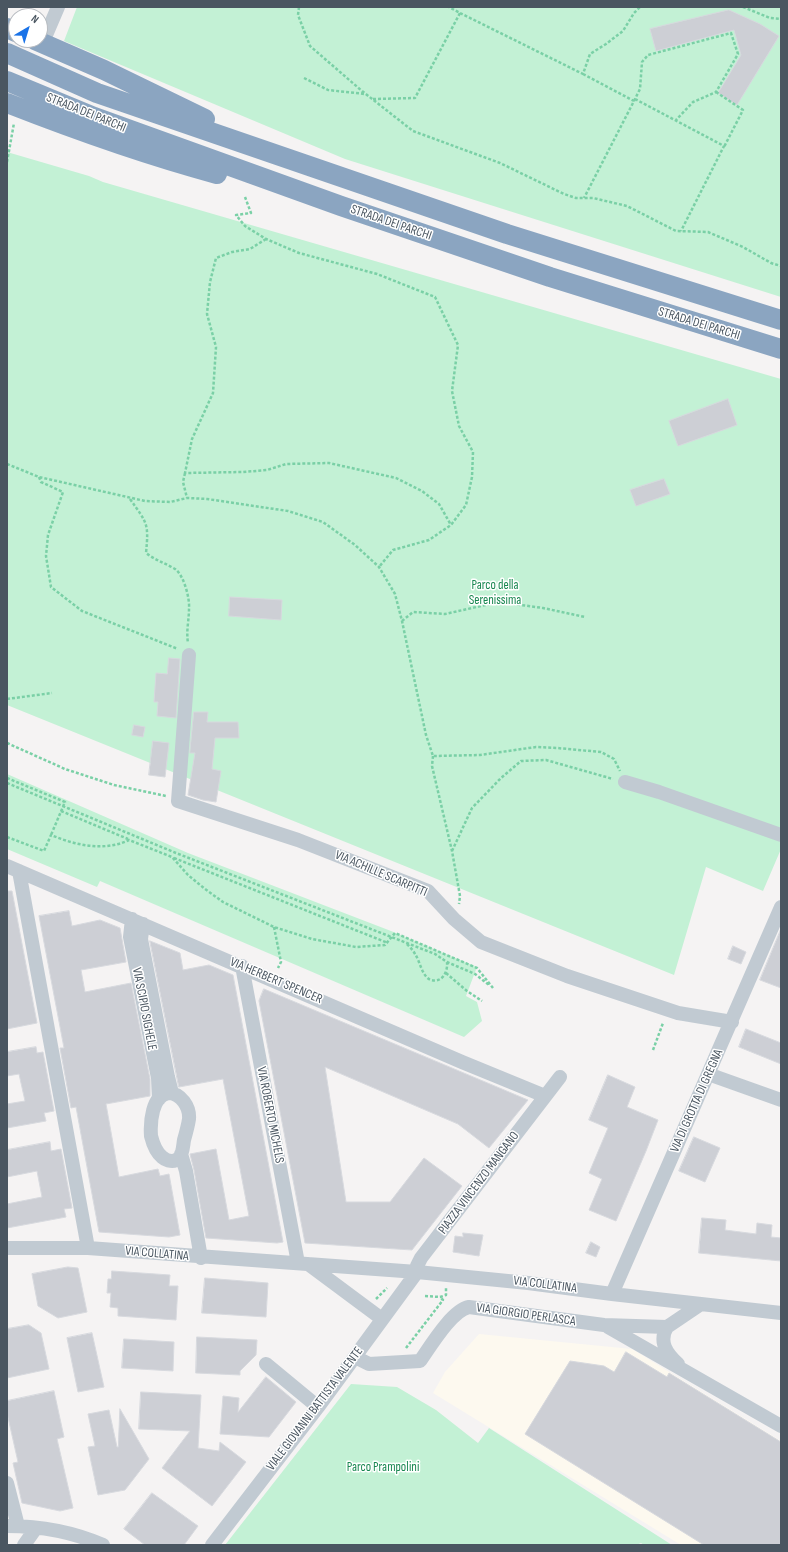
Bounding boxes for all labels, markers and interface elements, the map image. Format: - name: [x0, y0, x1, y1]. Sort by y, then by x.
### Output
- north arrow: [8, 8, 48, 48]
- text: N: [29, 12, 41, 26]
- street label: STRADA DEI PARCHI: [44, 90, 128, 136]
- street label: STRADA DEI PARCHI: [348, 202, 434, 244]
- street label: STRADA DEI PARCHI: [656, 304, 742, 344]
- park label: Parco della Serenissima: [469, 578, 521, 609]
- street label: VIA ACHILLE SCARPITTI: [332, 847, 430, 901]
- street label: VIA HERBERT SPENCER: [227, 954, 325, 1008]
- street label: VIA SCIPIO SIGHELE: [128, 966, 160, 1052]
- street label: VIA DI GROTTA DI GREGNA: [667, 1047, 727, 1155]
- street label: VIA ROBERTO MICHELS: [253, 1065, 287, 1165]
- street label: PIAZZA VINCENZO MANGANO: [435, 1129, 523, 1237]
- street label: VIA COLLATINA: [125, 1243, 189, 1265]
- street label: VIA COLLATINA: [512, 1273, 578, 1297]
- street label: VIA GIORGIO PERLASCA: [475, 1300, 577, 1330]
- street label: VIALE GIOVANNI BATTISTA VALENTE: [263, 1344, 367, 1474]
- park label: Parco Prampolini: [347, 1460, 419, 1476]

